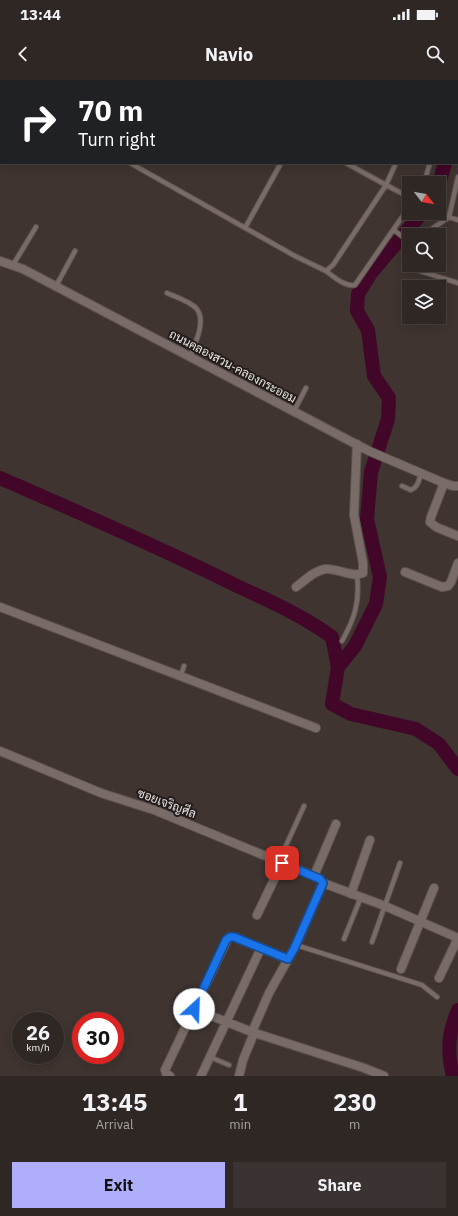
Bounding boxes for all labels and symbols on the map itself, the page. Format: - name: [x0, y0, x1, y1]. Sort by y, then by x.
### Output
- north arrow: [402, 176, 446, 220]
- street label: ถนนคลองสวน-คลองกระออม: [167, 326, 299, 406]
- street label: ซอยเจริญศีล: [136, 785, 198, 821]
- pin: [265, 846, 299, 880]
- position arrow: [173, 988, 215, 1030]
- speed limit sign: 30: [72, 1012, 124, 1064]

